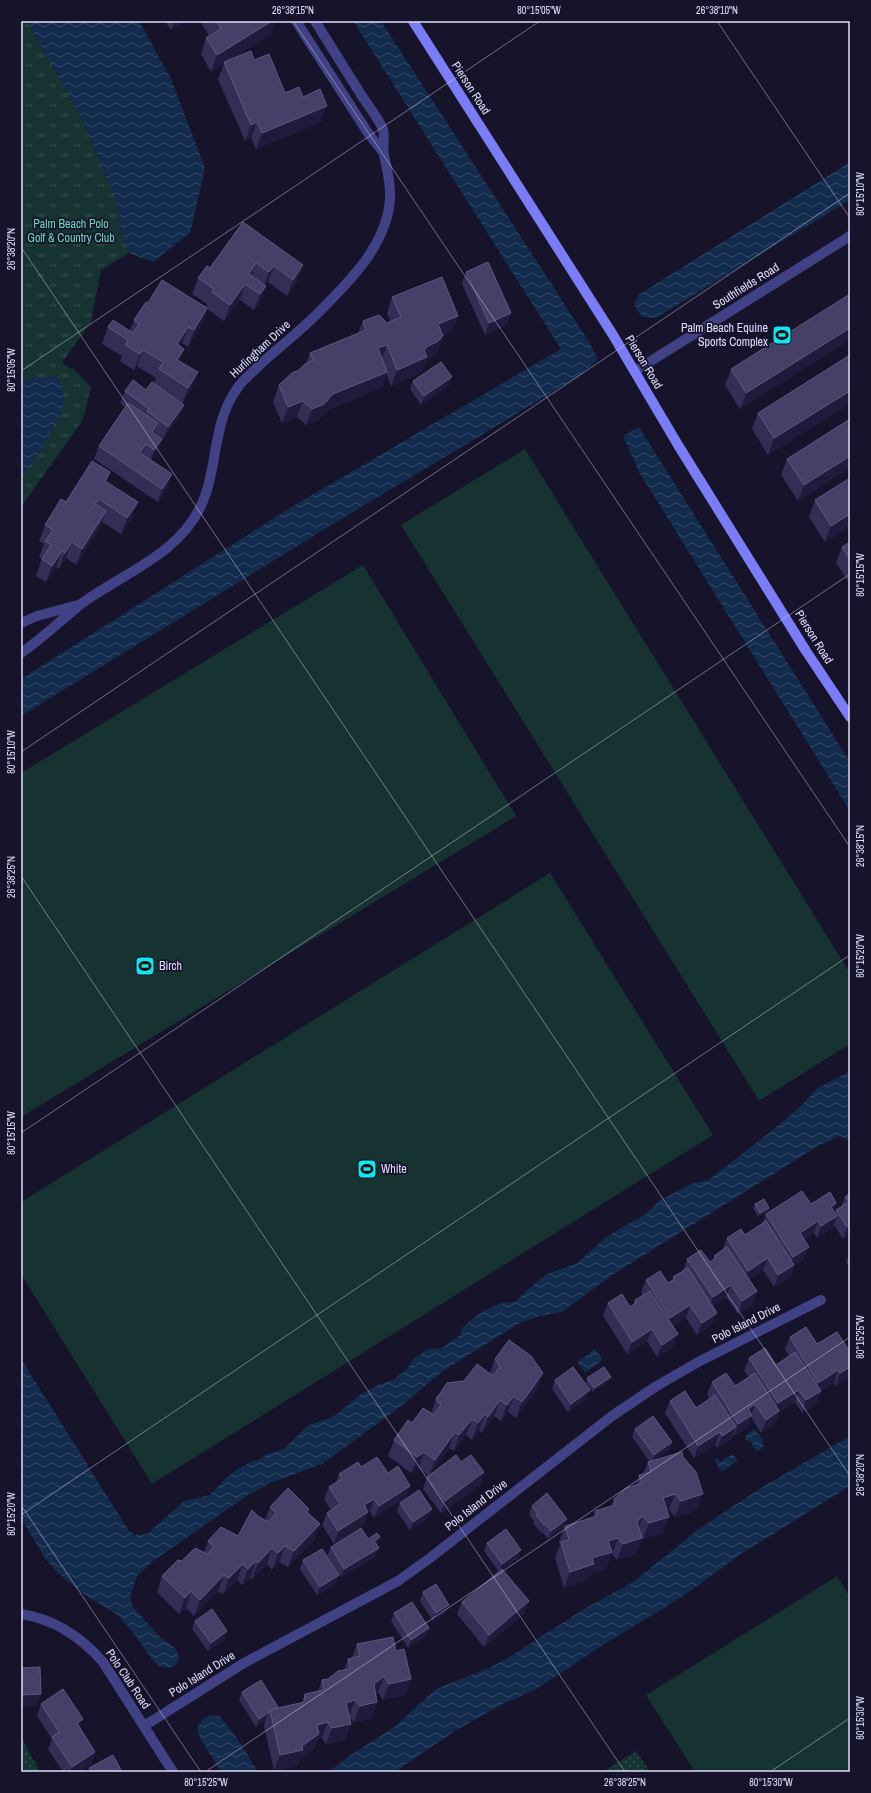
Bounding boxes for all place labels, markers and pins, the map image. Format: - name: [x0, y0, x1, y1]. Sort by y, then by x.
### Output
- place label: Palm Beach Equine Sports Complex: [681, 320, 768, 350]
- sports icon: Palm Beach Equine Sports Complex: [771, 324, 793, 346]
- sports icon: Birch: [134, 955, 156, 977]
- place label: Birch: [159, 958, 182, 974]
- sports icon: White: [356, 1158, 378, 1180]
- place label: White: [381, 1161, 407, 1177]

